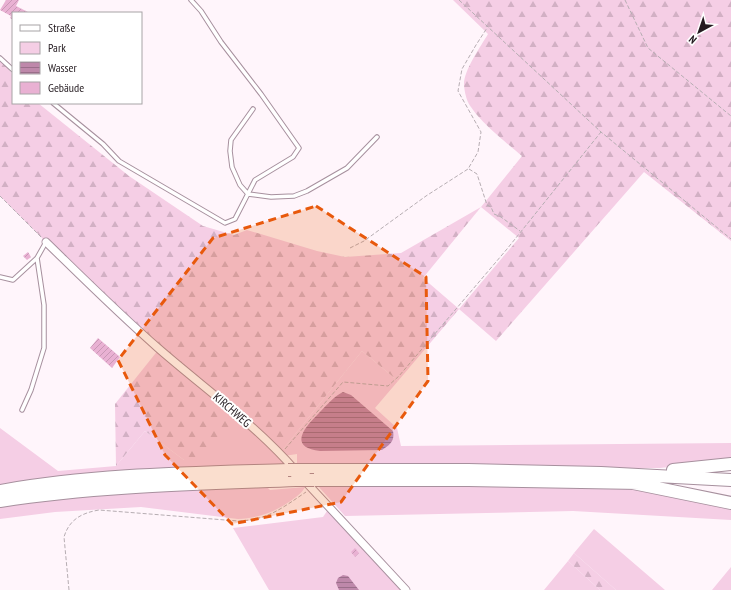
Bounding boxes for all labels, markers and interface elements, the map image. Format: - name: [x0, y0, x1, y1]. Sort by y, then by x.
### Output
- legend: [12, 12, 142, 104]
- north arrow: [679, 12, 719, 52]
- text: Straße: [48, 20, 75, 35]
- text: N: [686, 32, 699, 47]
- text: Park: [48, 40, 66, 55]
- text: Wasser: [48, 60, 78, 75]
- text: Gebäude: [48, 80, 84, 95]
- street label: KIRCHWEG: [210, 389, 254, 430]

